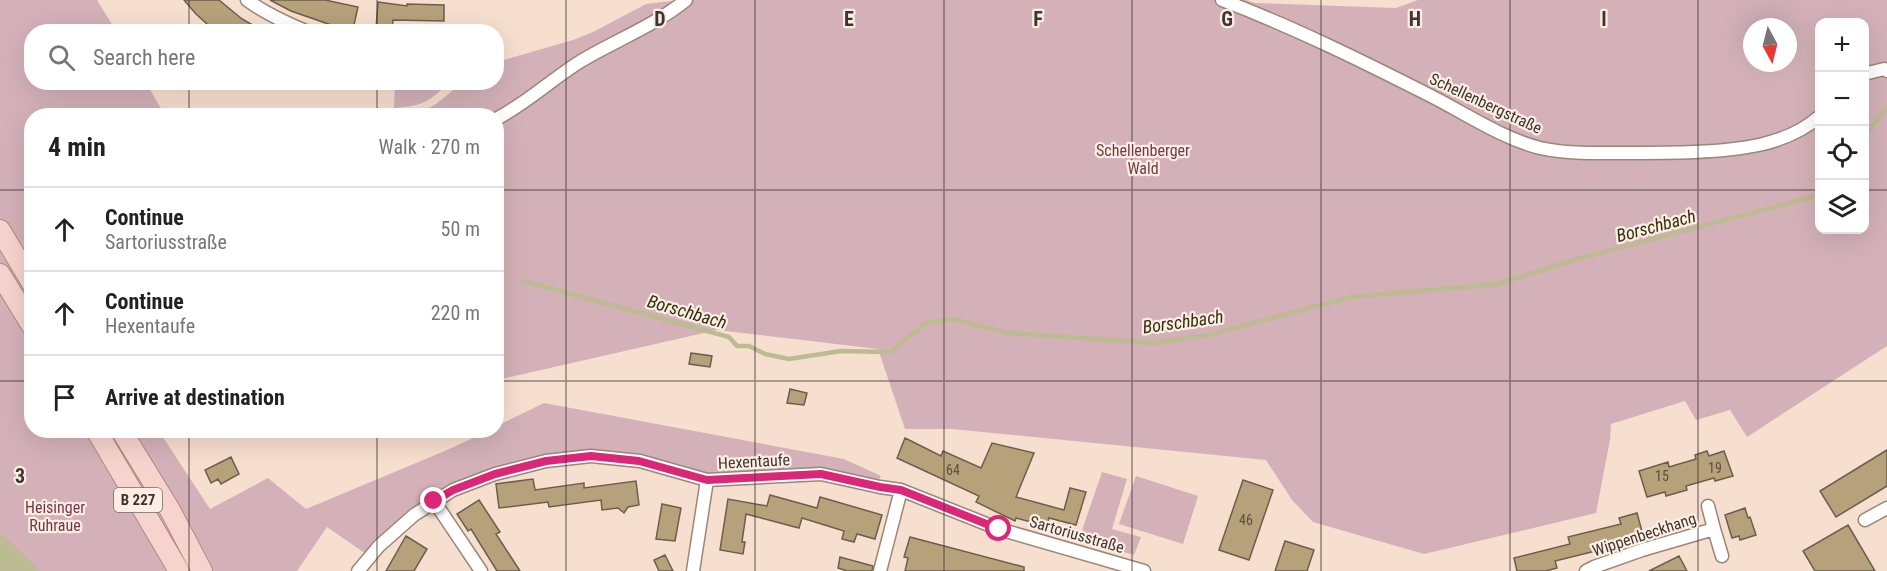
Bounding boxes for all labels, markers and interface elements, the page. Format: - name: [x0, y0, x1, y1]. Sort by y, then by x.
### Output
- text: D: [654, 7, 666, 31]
- text: E: [844, 7, 854, 31]
- text: F: [1033, 7, 1043, 31]
- text: G: [1221, 7, 1233, 31]
- text: H: [1409, 7, 1421, 31]
- text: I: [1601, 7, 1607, 31]
- north arrow: [1743, 18, 1797, 72]
- map controls: [1815, 18, 1869, 234]
- button: +: [1815, 18, 1869, 72]
- search box: [24, 24, 504, 90]
- icon: search: [45, 41, 78, 74]
- text: Search here: [93, 45, 195, 70]
- street label: Schellenbergstraße: [1427, 69, 1545, 138]
- button: −: [1815, 72, 1869, 126]
- button: locate: [1815, 126, 1869, 180]
- text: 4 min: [48, 132, 106, 162]
- text: Walk · 270 m: [379, 135, 480, 159]
- park label: Schellenberger Wald: [1096, 141, 1190, 178]
- button: layers: [1815, 180, 1869, 234]
- text: Continue: [105, 205, 184, 230]
- water label: Borschbach: [1614, 205, 1698, 246]
- icon: ahead: [48, 213, 81, 246]
- text: 50 m: [441, 217, 480, 241]
- text: Sartoriusstraße: [105, 230, 227, 254]
- text: Continue: [105, 289, 184, 314]
- water label: Borschbach: [645, 290, 729, 333]
- icon: ahead: [48, 297, 81, 330]
- text: 220 m: [431, 301, 480, 325]
- water label: Borschbach: [1141, 305, 1225, 338]
- text: Hexentaufe: [105, 314, 195, 338]
- icon: arrive: [48, 381, 81, 414]
- text: Arrive at destination: [105, 385, 285, 410]
- street label: Hexentaufe: [718, 450, 790, 473]
- house number: 19: [1708, 460, 1722, 476]
- house number: 64: [946, 462, 960, 478]
- text: 3: [15, 464, 25, 488]
- house number: 15: [1655, 468, 1669, 484]
- route end: [420, 487, 446, 513]
- road number: B 227: [114, 488, 162, 512]
- park label: Heisinger Ruhraue: [25, 498, 85, 535]
- street label: Wippenbeckhang: [1590, 509, 1698, 560]
- street label: Sartoriusstraße: [1027, 512, 1126, 557]
- house number: 46: [1239, 512, 1253, 528]
- route start: [985, 515, 1011, 541]

